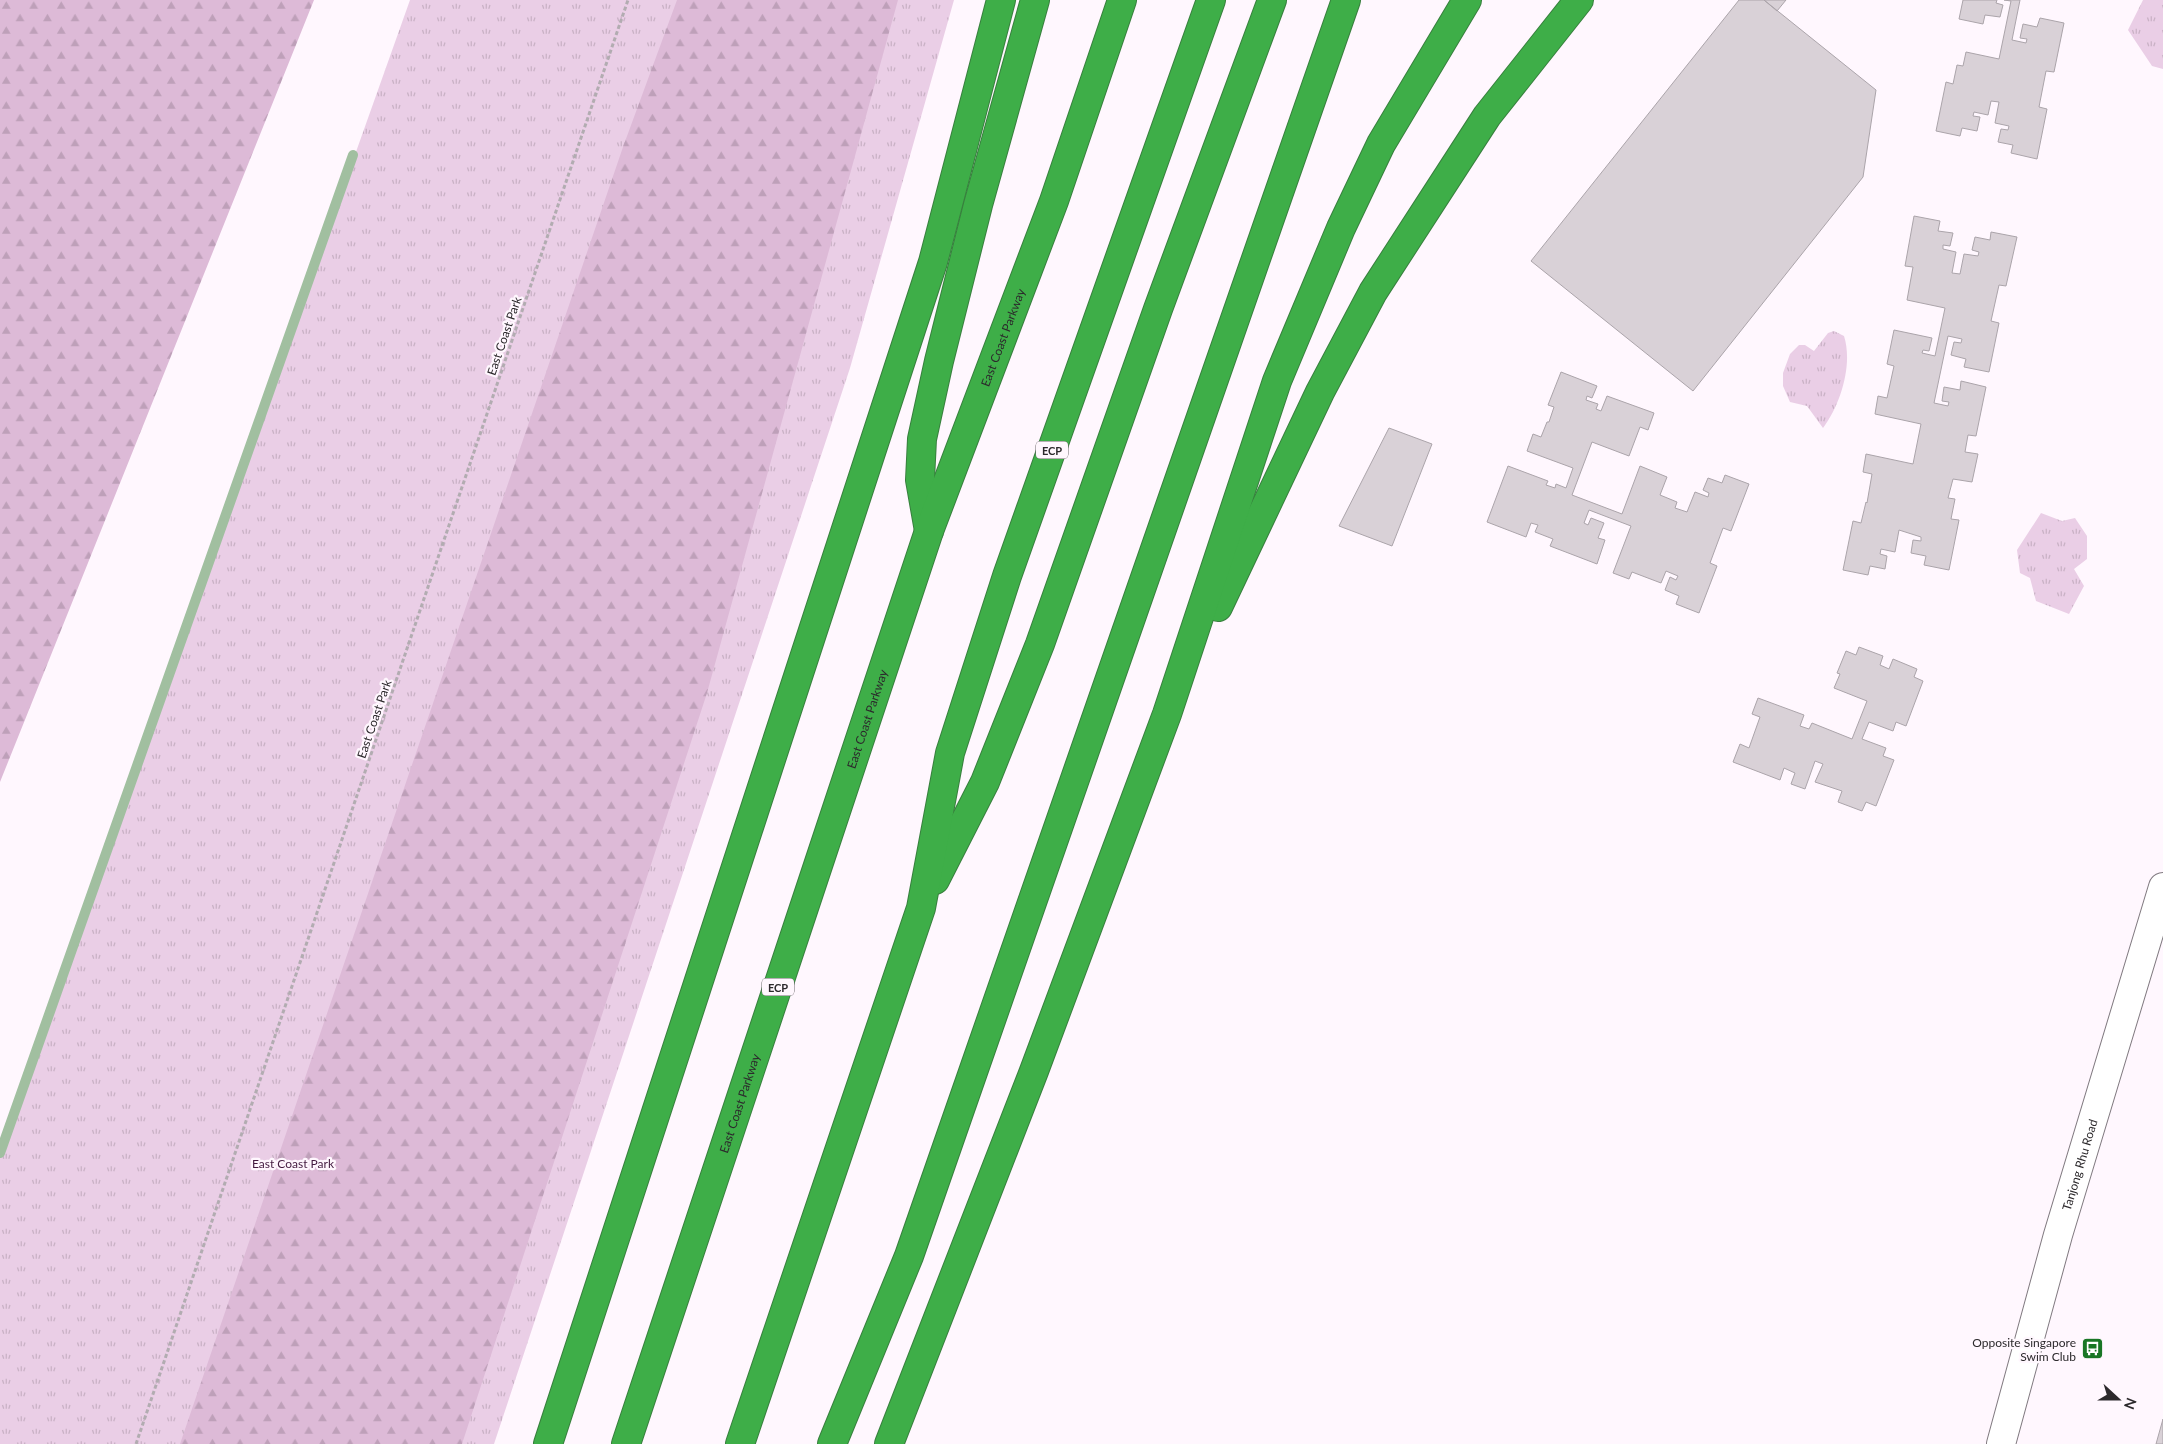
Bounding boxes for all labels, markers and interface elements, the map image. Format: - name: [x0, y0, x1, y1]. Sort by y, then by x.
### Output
- street label: East Coast Parkway: [977, 286, 1028, 388]
- street label: East Coast Park: [484, 294, 525, 377]
- road number: ECP: [1036, 442, 1068, 458]
- street label: East Coast Parkway: [843, 667, 890, 770]
- street label: East Coast Park: [354, 677, 395, 760]
- road number: ECP: [762, 979, 794, 996]
- street label: East Coast Parkway: [716, 1051, 763, 1155]
- street label: Tanjong Rhu Road: [2058, 1117, 2100, 1212]
- park label: East Coast Park: [252, 1156, 335, 1171]
- place label: Opposite Singapore Swim Club: [1972, 1335, 2076, 1364]
- bus stop icon: Opposite Singapore Swim Club: [2080, 1337, 2104, 1361]
- north arrow: [2093, 1374, 2143, 1424]
- text: N: [2121, 1396, 2140, 1412]

